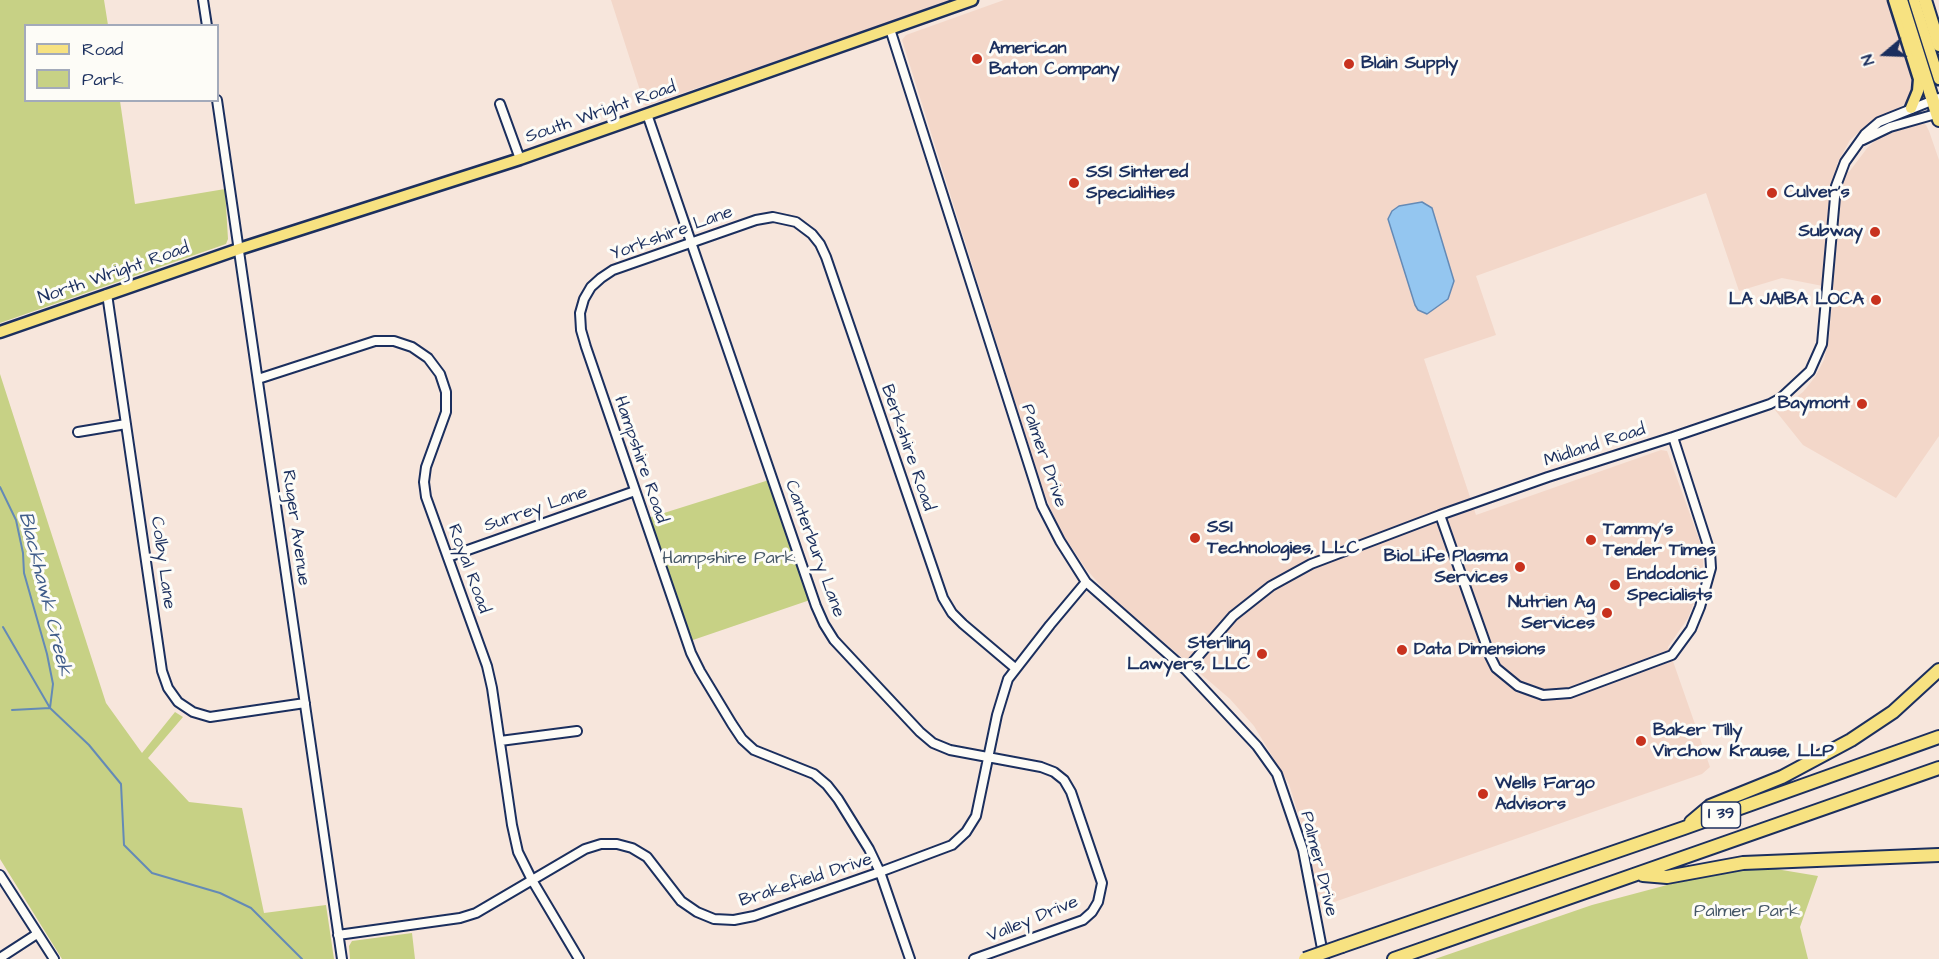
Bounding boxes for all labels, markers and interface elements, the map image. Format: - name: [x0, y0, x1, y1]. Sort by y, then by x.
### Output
- legend: [24, 24, 219, 102]
- north arrow: [1855, 24, 1915, 84]
- text: Road: [82, 37, 123, 62]
- place label: American Baton Company: [989, 38, 1120, 80]
- marker: American Baton Company: [970, 52, 984, 66]
- text: N: [1856, 52, 1880, 68]
- place label: Blain Supply: [1361, 53, 1458, 75]
- marker: Blain Supply: [1342, 57, 1356, 71]
- text: Park: [82, 67, 124, 92]
- street label: South Wright Road: [523, 77, 679, 149]
- place label: SSI Sintered Specialities: [1086, 162, 1188, 204]
- marker: SSI Sintered Specialities: [1067, 176, 1081, 190]
- place label: Culver's: [1784, 182, 1850, 204]
- marker: Culver's: [1765, 186, 1779, 200]
- street label: Yorkshire Lane: [608, 202, 736, 266]
- place label: Subway: [1799, 221, 1863, 243]
- marker: Subway: [1868, 225, 1882, 239]
- street label: North Wright Road: [36, 238, 192, 310]
- place label: LA JAIBA LOCA: [1729, 289, 1864, 311]
- marker: LA JAIBA LOCA: [1869, 293, 1883, 307]
- street label: Berkshire Road: [875, 382, 939, 514]
- place label: Baymont: [1778, 393, 1850, 415]
- street label: Hampshire Road: [608, 394, 672, 526]
- marker: Baymont: [1855, 397, 1869, 411]
- street label: Palmer Drive: [1015, 402, 1071, 510]
- street label: Midland Road: [1541, 419, 1649, 473]
- street label: Ruger Avenue: [276, 469, 314, 587]
- street label: Canterbury Lane: [779, 477, 849, 621]
- street label: Surrey Lane: [482, 482, 590, 538]
- water label: Blackhawk Creek: [12, 510, 76, 678]
- street label: Colby Lane: [145, 515, 179, 611]
- place label: SSI Technologies, LLC: [1207, 517, 1359, 560]
- place label: Tammy's Tender Times: [1603, 519, 1716, 562]
- street label: Royal Road: [442, 521, 494, 617]
- marker: SSI Technologies, LLC: [1188, 531, 1202, 545]
- marker: Tammy's Tender Times: [1584, 533, 1598, 547]
- place label: BioLife Plasma Services: [1384, 546, 1508, 588]
- park label: Hampshire Park: [662, 548, 796, 570]
- marker: BioLife Plasma Services: [1513, 560, 1527, 574]
- place label: Endodonic Specialists: [1627, 564, 1712, 606]
- marker: Endodonic Specialists: [1608, 578, 1622, 592]
- place label: Nutrien Ag Services: [1508, 592, 1595, 634]
- marker: Nutrien Ag Services: [1600, 606, 1614, 620]
- place label: Sterling Lawyers, LLC: [1127, 633, 1250, 676]
- place label: Data Dimensions: [1414, 639, 1546, 661]
- marker: Data Dimensions: [1395, 643, 1409, 657]
- marker: Sterling Lawyers, LLC: [1255, 647, 1269, 661]
- place label: Baker Tilly Virchow Krause, LLP: [1653, 720, 1834, 762]
- marker: Baker Tilly Virchow Krause, LLP: [1634, 734, 1648, 748]
- place label: Wells Fargo Advisors: [1495, 773, 1595, 816]
- marker: Wells Fargo Advisors: [1476, 787, 1490, 801]
- road number: I 39: [1702, 802, 1740, 828]
- street label: Palmer Drive: [1294, 809, 1342, 919]
- street label: Brakefield Drive: [737, 849, 875, 913]
- street label: Valley Drive: [984, 892, 1082, 948]
- park label: Palmer Park: [1694, 901, 1800, 923]

